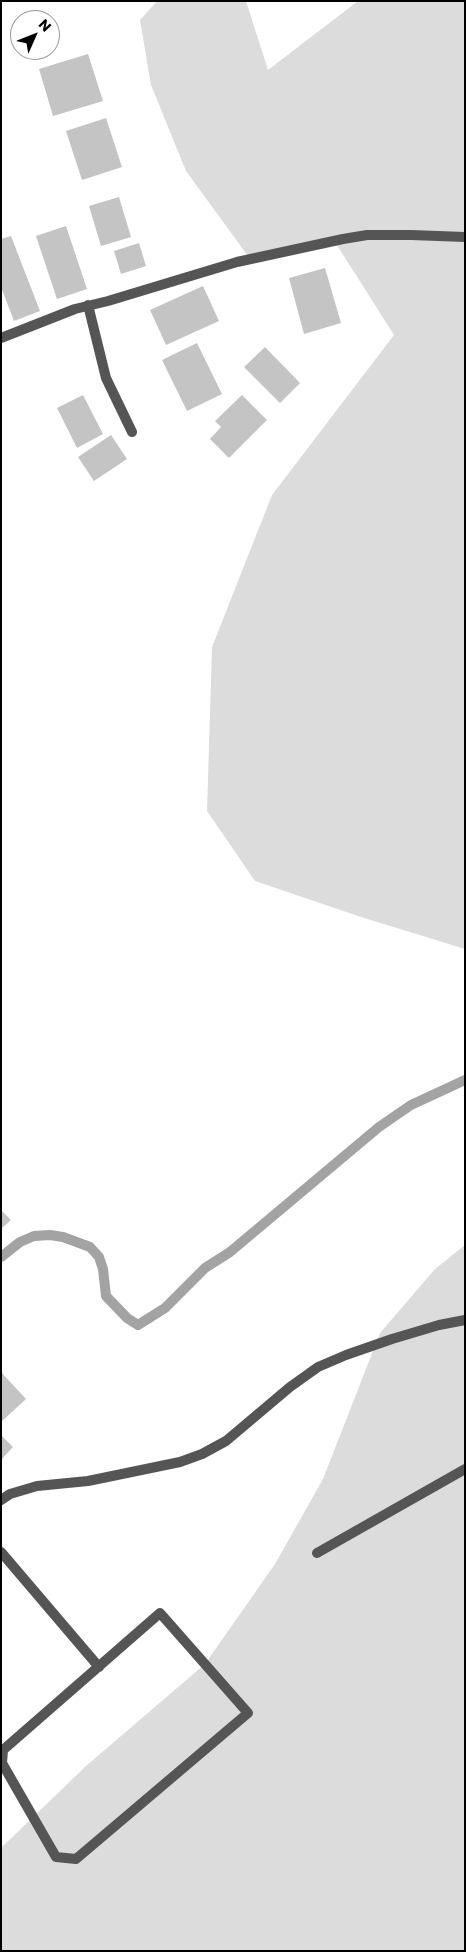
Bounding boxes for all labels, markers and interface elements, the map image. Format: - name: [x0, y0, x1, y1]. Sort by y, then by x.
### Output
- north arrow: [10, 10, 60, 60]
- text: N: [34, 15, 56, 36]

